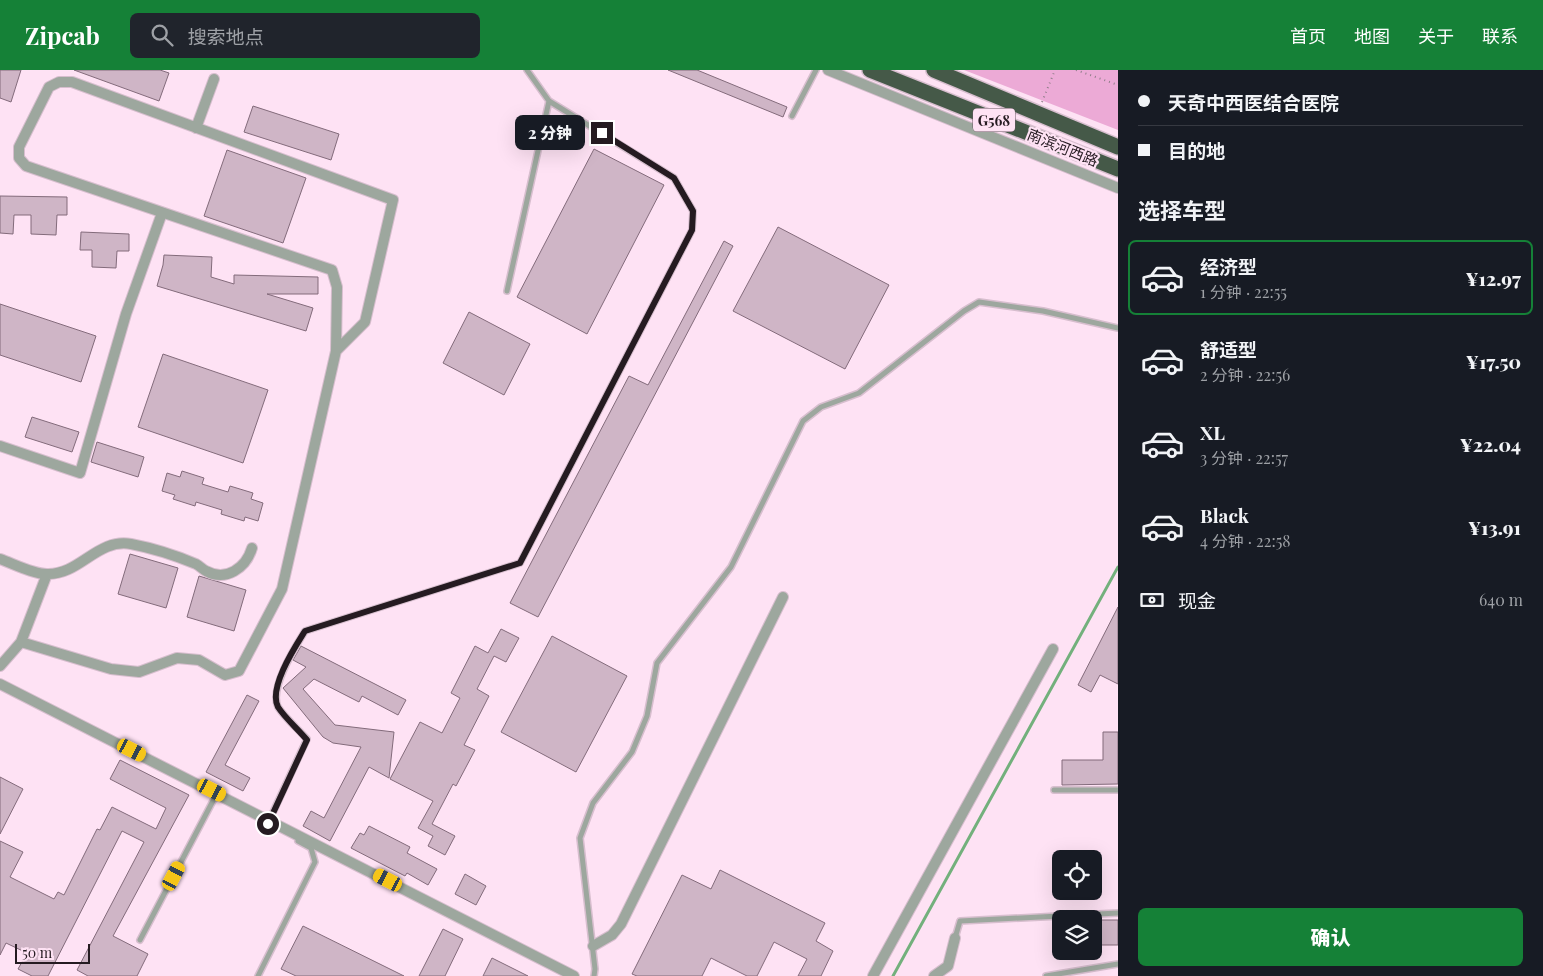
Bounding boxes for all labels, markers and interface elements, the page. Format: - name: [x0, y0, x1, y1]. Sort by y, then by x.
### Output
- search box: [130, 13, 480, 58]
- text: Zipcab: [25, 19, 100, 51]
- icon: search: [148, 21, 176, 49]
- text: 搜索地点: [188, 23, 264, 49]
- text: 首页: [1290, 24, 1326, 48]
- text: 地图: [1354, 24, 1390, 48]
- text: 关于: [1418, 24, 1454, 48]
- text: 联系: [1482, 24, 1518, 48]
- text: 天奇中西医结合医院: [1168, 89, 1339, 115]
- road number: G568: [973, 108, 1015, 132]
- callout: 2 分钟: [514, 116, 584, 150]
- text: 2 分钟: [528, 122, 572, 143]
- route end: [591, 122, 613, 144]
- street label: 南滨河西路: [1024, 124, 1102, 170]
- text: 目的地: [1168, 137, 1225, 163]
- text: 选择车型: [1138, 195, 1226, 225]
- text: 经济型: [1200, 253, 1257, 279]
- icon: car: [1140, 255, 1185, 300]
- text: ¥12.97: [1466, 265, 1521, 291]
- text: 1 分钟 · 22:55: [1200, 281, 1287, 302]
- text: 舒适型: [1200, 336, 1257, 362]
- icon: car: [1140, 338, 1185, 383]
- text: ¥17.50: [1466, 348, 1521, 374]
- text: 2 分钟 · 22:56: [1200, 364, 1290, 385]
- text: XL: [1200, 419, 1225, 445]
- icon: car: [1140, 421, 1185, 466]
- text: ¥22.04: [1460, 431, 1521, 457]
- text: 3 分钟 · 22:57: [1200, 447, 1288, 468]
- text: Black: [1200, 502, 1249, 528]
- icon: car: [1140, 504, 1185, 549]
- text: ¥13.91: [1468, 514, 1521, 540]
- text: 4 分钟 · 22:58: [1200, 530, 1291, 551]
- icon: cash: [1138, 586, 1166, 614]
- text: 现金: [1178, 587, 1216, 613]
- text: 640 m: [1479, 589, 1523, 610]
- car: [115, 737, 148, 763]
- car: [195, 777, 228, 803]
- route start: [257, 813, 279, 835]
- map controls: [1052, 850, 1102, 960]
- button: locate: [1052, 850, 1102, 900]
- car: [160, 859, 187, 893]
- car: [371, 867, 404, 893]
- button: 确认: [1138, 908, 1523, 966]
- button: layers: [1052, 910, 1102, 960]
- scale bar: [15, 941, 90, 964]
- text: 50 m: [22, 943, 52, 962]

